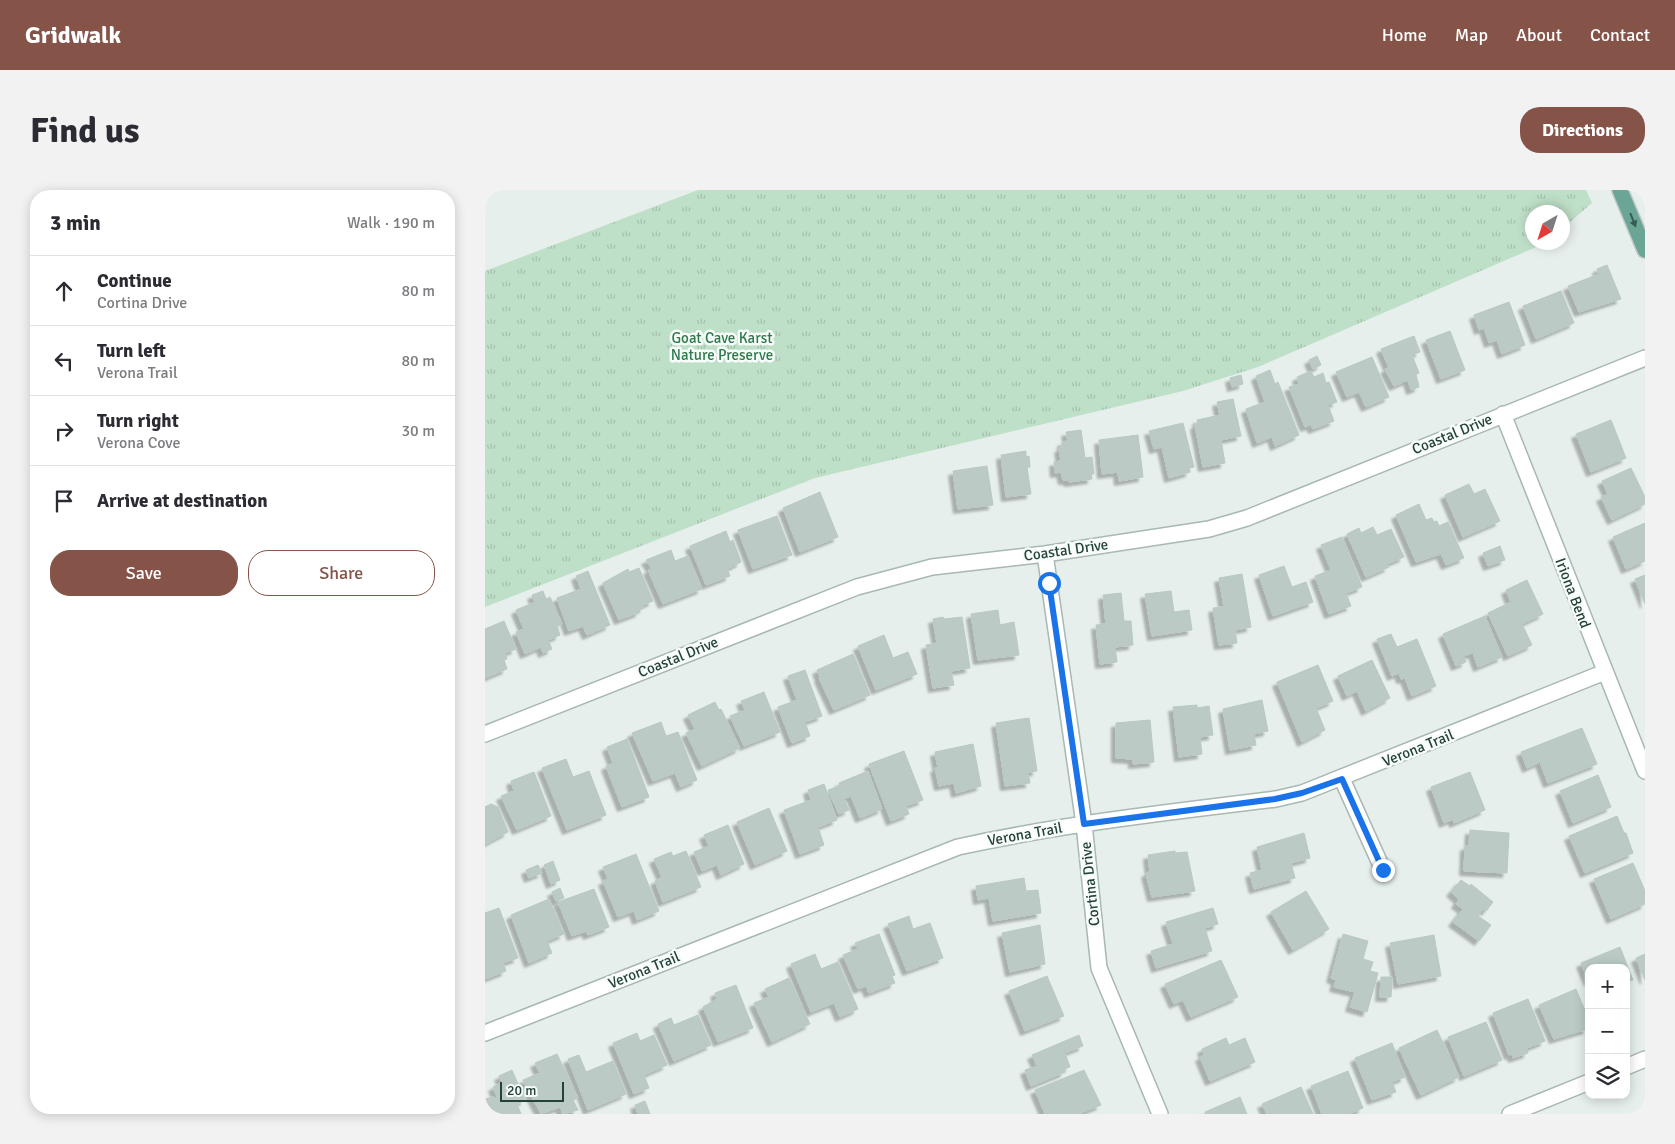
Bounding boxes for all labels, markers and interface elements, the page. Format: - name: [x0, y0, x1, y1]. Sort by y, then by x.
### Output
- text: Gridwalk: [25, 20, 121, 50]
- text: Home: [1382, 24, 1427, 46]
- text: Map: [1455, 24, 1488, 46]
- text: About: [1516, 24, 1562, 46]
- text: Contact: [1590, 24, 1650, 46]
- button: Directions: [1520, 107, 1645, 153]
- text: Find us: [30, 109, 140, 152]
- north arrow: [1525, 205, 1570, 250]
- text: 3 min: [50, 210, 101, 236]
- text: Walk · 190 m: [347, 213, 435, 233]
- one-way arrow: [1629, 213, 1637, 227]
- text: Continue: [97, 269, 172, 293]
- icon: ahead: [50, 277, 78, 305]
- text: 80 m: [401, 281, 435, 301]
- text: Cortina Drive: [97, 293, 187, 313]
- park label: Goat Cave Karst Nature Preserve: [671, 329, 773, 364]
- text: Turn left: [97, 339, 166, 363]
- icon: left: [50, 347, 78, 375]
- text: 80 m: [401, 351, 435, 371]
- text: Verona Trail: [97, 363, 178, 383]
- text: Turn right: [97, 409, 179, 433]
- street label: Coastal Drive: [1409, 410, 1495, 458]
- icon: right: [50, 417, 78, 445]
- text: 30 m: [401, 421, 435, 441]
- text: Verona Cove: [97, 433, 180, 453]
- icon: arrive: [50, 487, 78, 515]
- text: Arrive at destination: [97, 489, 268, 513]
- street label: Coastal Drive: [1023, 535, 1109, 565]
- button: Save: [50, 550, 238, 596]
- button: Share: [248, 550, 435, 596]
- street label: Iriona Bend: [1551, 555, 1595, 631]
- route start: [1038, 572, 1061, 595]
- street label: Coastal Drive: [635, 633, 721, 681]
- street label: Verona Trail: [1380, 725, 1456, 771]
- street label: Verona Trail: [986, 819, 1064, 849]
- street label: Cortina Drive: [1077, 841, 1103, 927]
- route end: [1372, 859, 1395, 882]
- street label: Verona Trail: [606, 947, 682, 993]
- map controls: [1585, 964, 1630, 1099]
- button: +: [1585, 964, 1630, 1009]
- button: −: [1585, 1009, 1630, 1054]
- button: layers: [1585, 1054, 1630, 1099]
- scale bar: [500, 1079, 564, 1102]
- text: 20 m: [507, 1082, 536, 1099]

